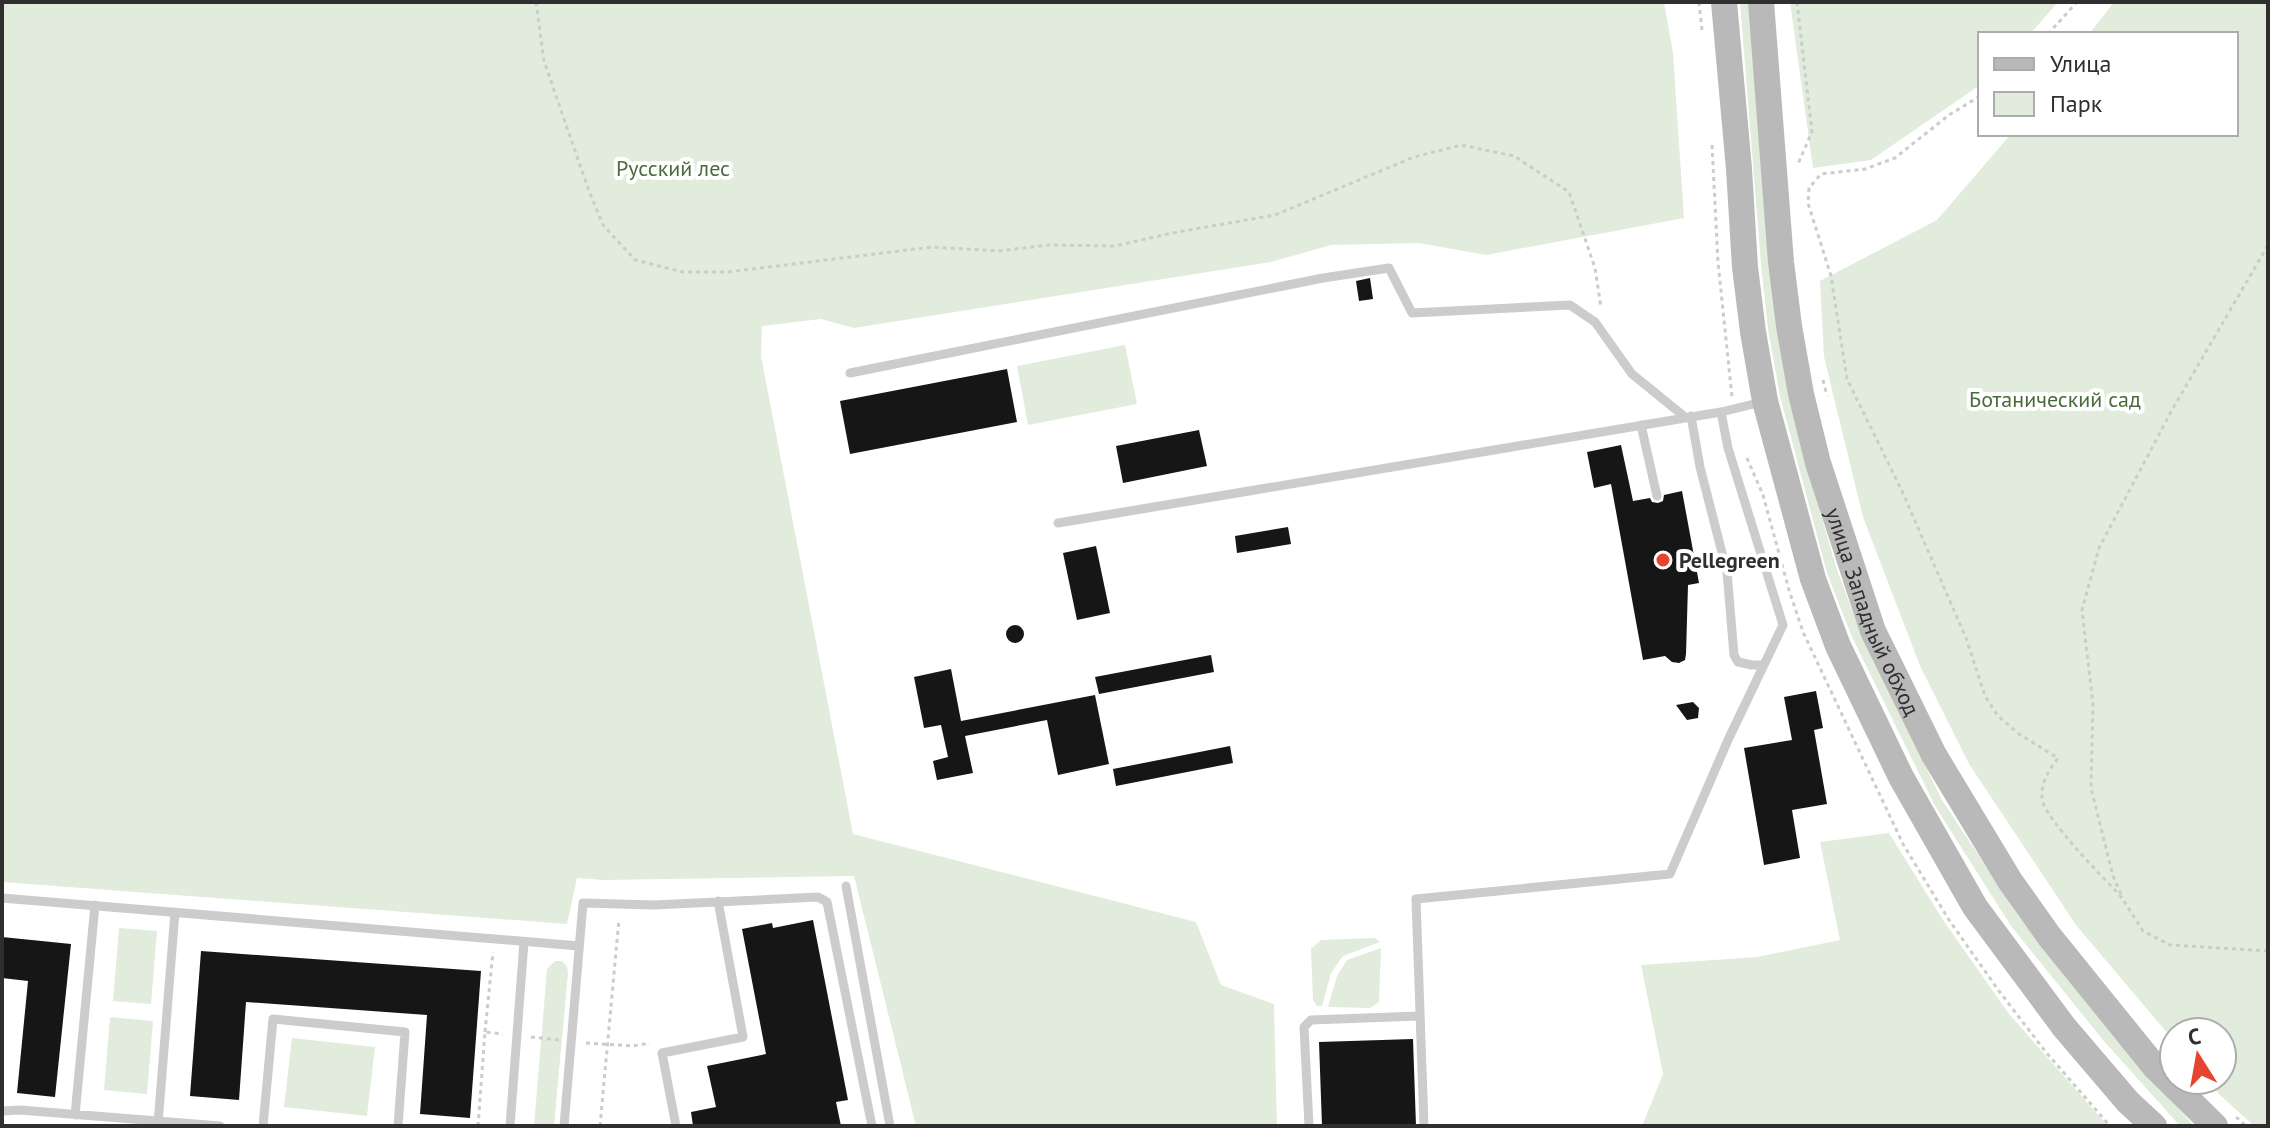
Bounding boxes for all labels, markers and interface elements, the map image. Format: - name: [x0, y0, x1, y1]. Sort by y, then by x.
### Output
- legend: [1978, 32, 2238, 136]
- text: Улица: [2050, 48, 2111, 79]
- text: Парк: [2050, 88, 2103, 119]
- park label: Русский лес: [616, 154, 730, 182]
- park label: Ботанический сад: [1969, 385, 2141, 413]
- street label: улица Западный обход: [1820, 504, 1926, 720]
- place label: Pellegreen: [1679, 546, 1780, 574]
- marker: Pellegreen: [1654, 551, 1672, 569]
- north arrow: [2158, 1016, 2238, 1096]
- text: С: [2185, 1021, 2203, 1051]

